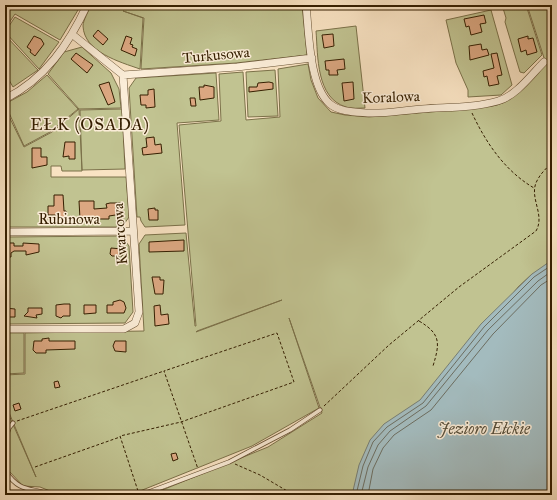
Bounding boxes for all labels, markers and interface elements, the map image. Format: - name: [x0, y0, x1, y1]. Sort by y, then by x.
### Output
- street label: Turkusowa: [181, 43, 251, 67]
- street label: Koralowa: [362, 87, 421, 107]
- district label: EŁK (OSADA): [30, 114, 150, 135]
- street label: Kwarcowa: [109, 202, 131, 265]
- street label: Rubinowa: [38, 210, 100, 228]
- water label: Jezioro Ełckie: [437, 419, 531, 438]

